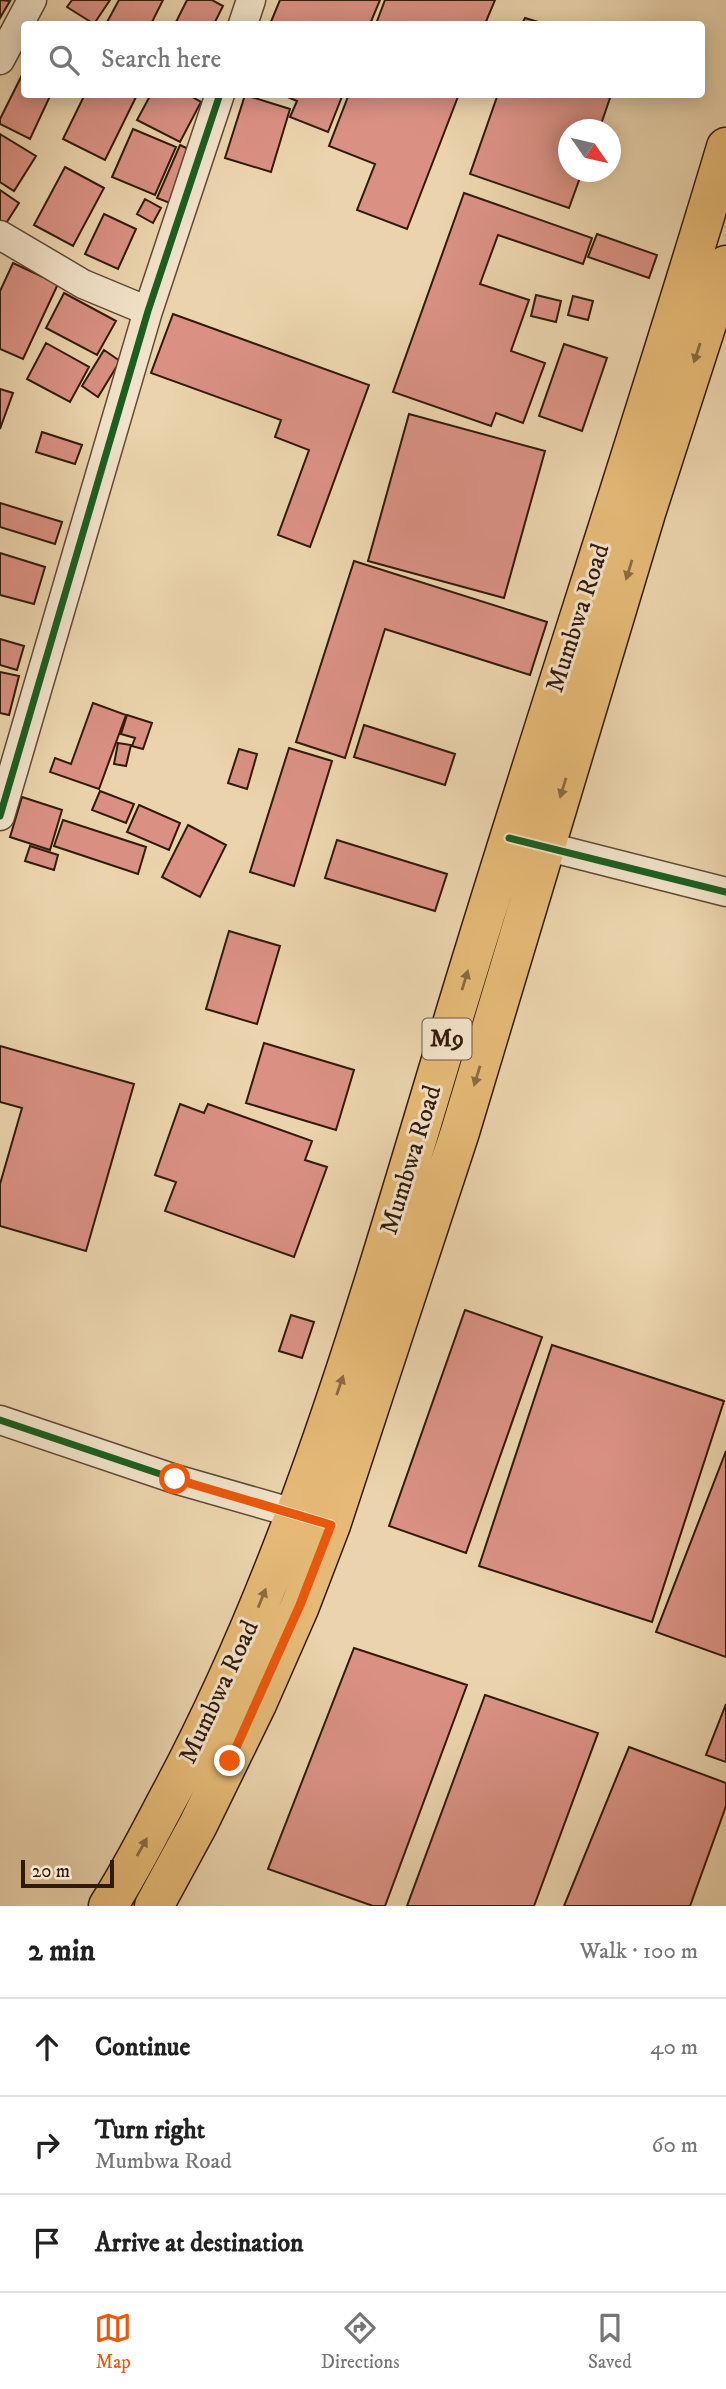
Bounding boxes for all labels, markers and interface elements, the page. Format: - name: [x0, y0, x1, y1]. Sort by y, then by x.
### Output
- search box: [21, 21, 705, 98]
- icon: search: [45, 41, 83, 79]
- text: Search here: [101, 43, 221, 76]
- north arrow: [558, 119, 621, 182]
- one-way arrow: [692, 343, 702, 364]
- street label: Mumbwa Road: [538, 539, 618, 697]
- one-way arrow: [623, 560, 633, 581]
- one-way arrow: [558, 778, 568, 799]
- one-way arrow: [461, 969, 471, 990]
- road number: M9: [422, 1018, 472, 1059]
- one-way arrow: [472, 1066, 482, 1087]
- street label: Mumbwa Road: [373, 1081, 449, 1239]
- one-way arrow: [335, 1374, 346, 1395]
- route start: [159, 1463, 190, 1494]
- one-way arrow: [257, 1588, 268, 1609]
- street label: Mumbwa Road: [171, 1615, 267, 1769]
- route end: [214, 1745, 245, 1776]
- one-way arrow: [136, 1837, 148, 1857]
- scale bar: [21, 1857, 114, 1889]
- text: 20 m: [32, 1860, 70, 1883]
- text: 2 min: [28, 1933, 95, 1970]
- text: Walk · 100 m: [579, 1937, 698, 1966]
- icon: ahead: [28, 2028, 66, 2066]
- text: Continue: [95, 2031, 190, 2064]
- text: 40 m: [650, 2033, 698, 2062]
- text: Turn right: [95, 2114, 205, 2147]
- icon: right: [28, 2126, 66, 2164]
- text: 60 m: [651, 2131, 698, 2160]
- text: Mumbwa Road: [95, 2147, 232, 2176]
- icon: arrive: [28, 2224, 66, 2262]
- text: Arrive at destination: [95, 2227, 304, 2260]
- tab: Map: [94, 2309, 132, 2374]
- tab: Directions: [321, 2309, 400, 2374]
- tab: Saved: [588, 2309, 632, 2374]

